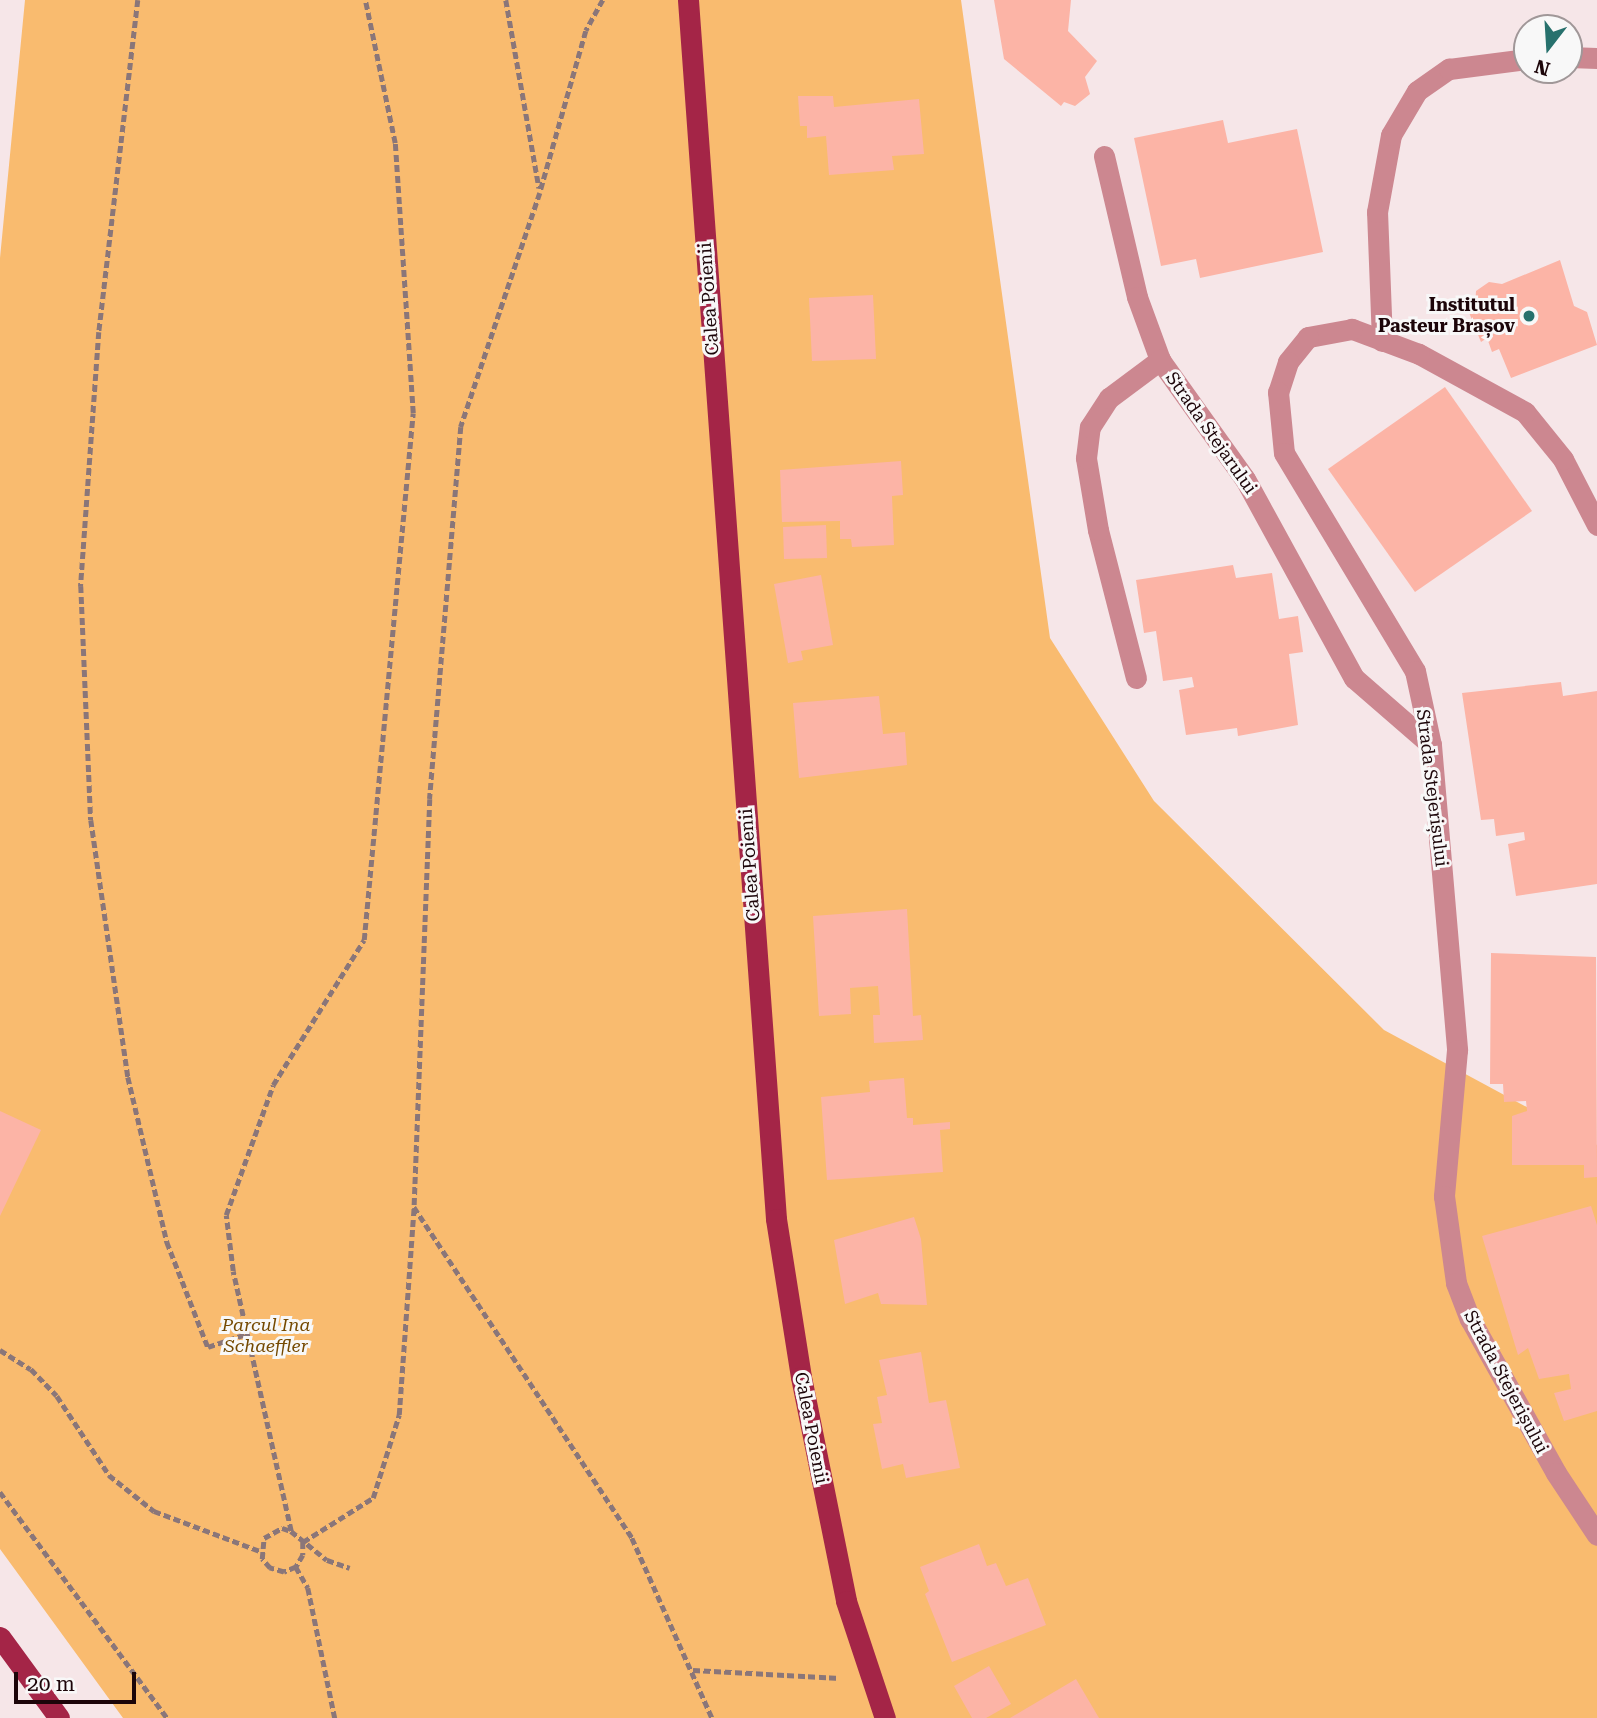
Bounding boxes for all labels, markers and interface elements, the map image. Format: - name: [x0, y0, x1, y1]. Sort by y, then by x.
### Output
- north arrow: [1513, 14, 1583, 84]
- text: N: [1532, 55, 1553, 81]
- street label: Calea Poienii: [694, 242, 724, 356]
- place label: Institutul Pasteur Brașov: [1378, 295, 1515, 338]
- marker: Institutul Pasteur Brașov: [1521, 308, 1537, 324]
- street label: Strada Stejarului: [1161, 368, 1261, 498]
- street label: Strada Stejerișului: [1412, 708, 1452, 868]
- street label: Calea Poienii: [735, 808, 765, 922]
- street label: Strada Stejerișului: [1459, 1307, 1553, 1457]
- park label: Parcul Ina Schaeffler: [222, 1315, 310, 1358]
- street label: Calea Poienii: [790, 1370, 832, 1486]
- scale bar: [18, 1658, 140, 1702]
- text: 20 m: [27, 1672, 75, 1696]

